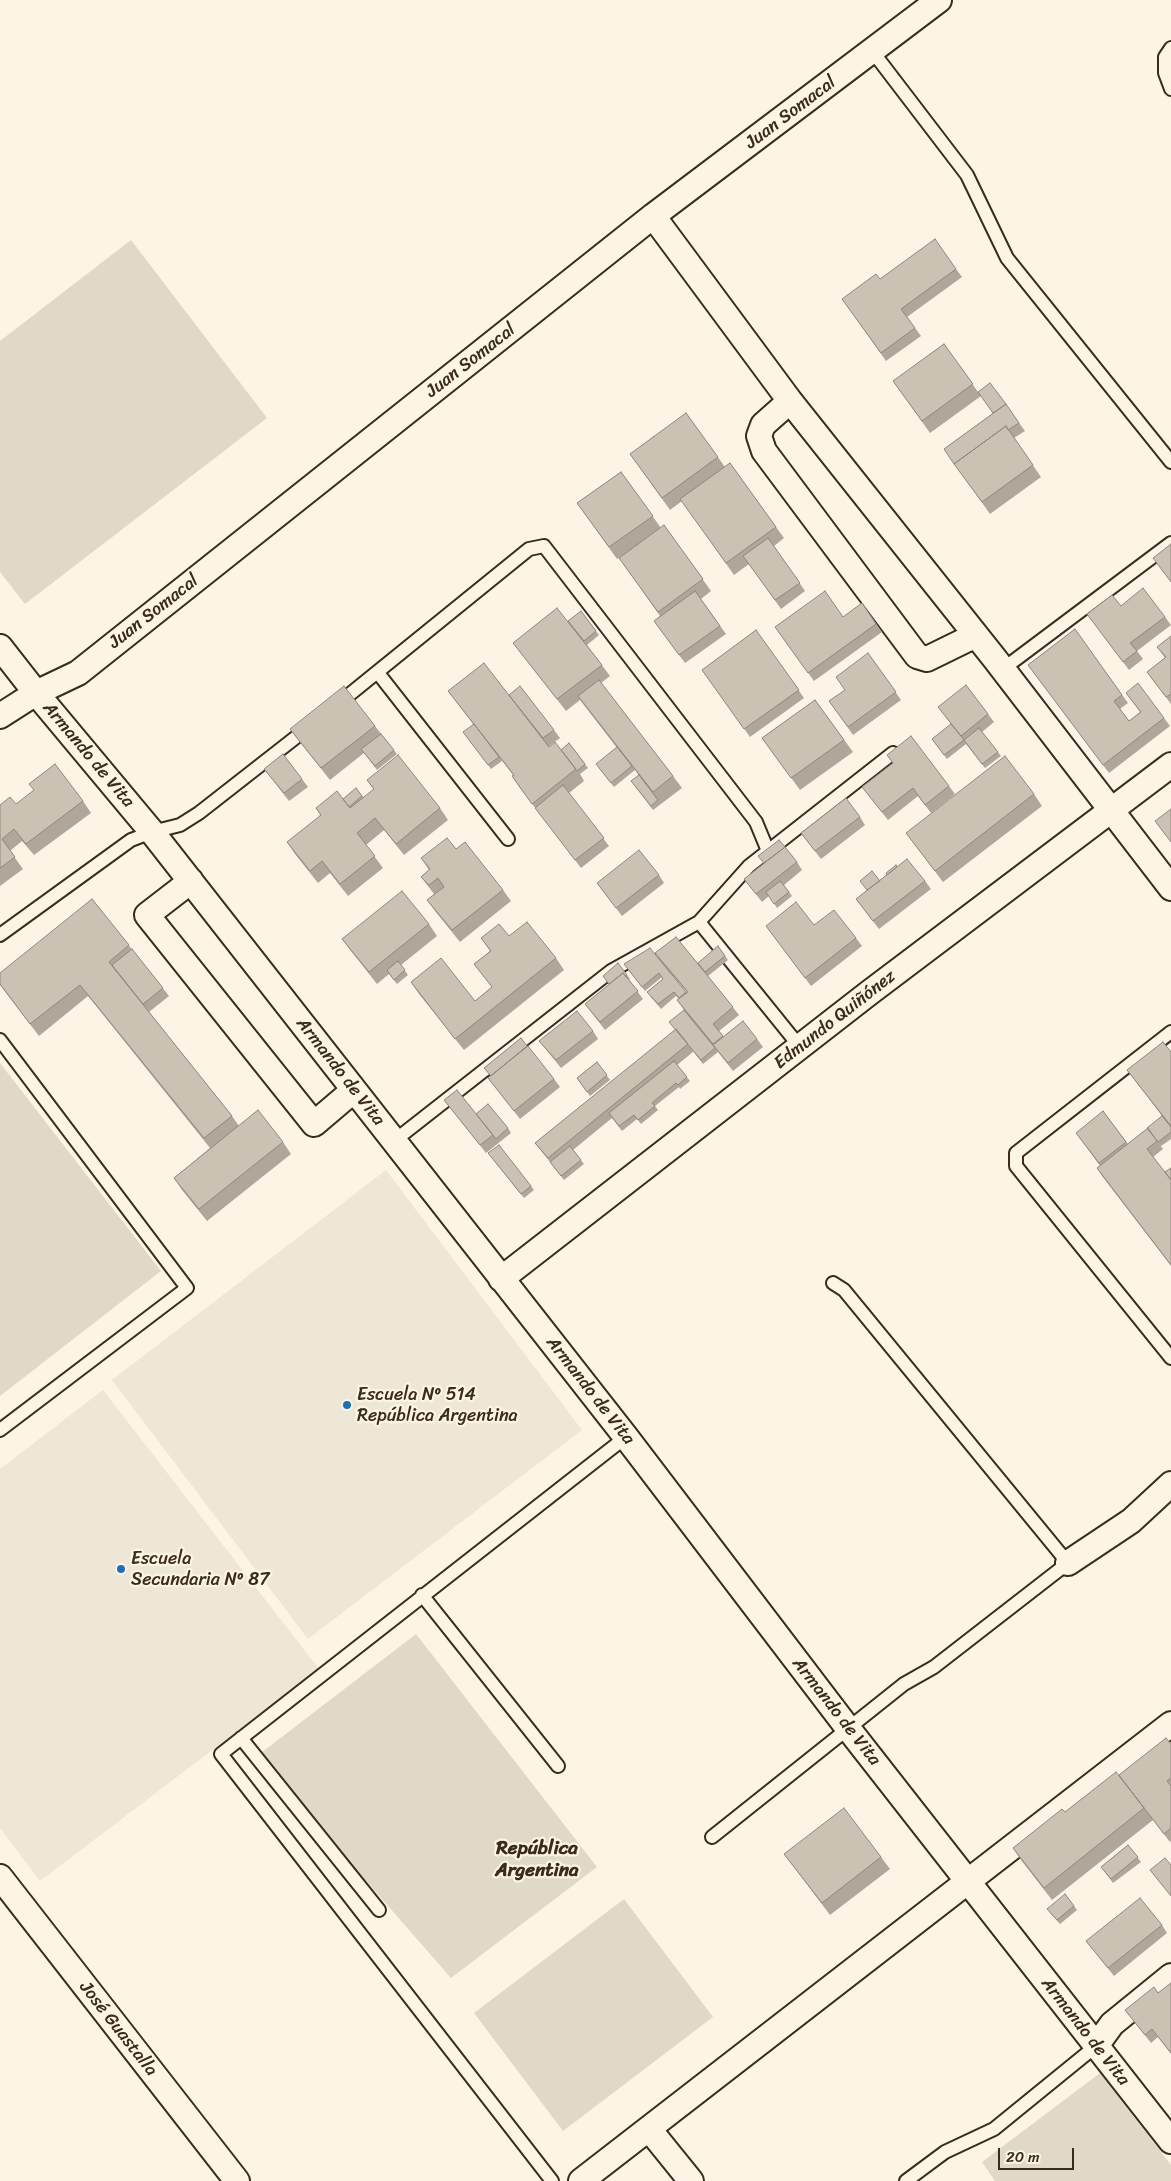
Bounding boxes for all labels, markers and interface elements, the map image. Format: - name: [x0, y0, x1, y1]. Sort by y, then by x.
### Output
- street label: Juan Somacal: [741, 72, 841, 154]
- street label: Juan Somacal: [422, 319, 520, 403]
- street label: Juan Somacal: [105, 570, 203, 654]
- street label: Armando de Vita: [38, 698, 138, 812]
- street label: Edmundo Quiñónez: [770, 966, 900, 1074]
- street label: Armando de Vita: [291, 1014, 389, 1130]
- street label: Armando de Vita: [541, 1333, 639, 1449]
- place label: Escuela Nº 514 República Argentina: [357, 1384, 518, 1426]
- marker: Escuela Nº 514 República Argentina: [341, 1399, 353, 1411]
- place label: Escuela Secundaria Nº 87: [131, 1548, 269, 1590]
- marker: Escuela Secundaria Nº 87: [115, 1563, 127, 1575]
- street label: Armando de Vita: [787, 1654, 885, 1770]
- district label: República Argentina: [495, 1838, 579, 1882]
- street label: Armando de Vita: [1036, 1974, 1134, 2090]
- street label: José Guastalla: [74, 1977, 162, 2081]
- scale bar: [1001, 2138, 1077, 2170]
- text: 20 m: [1006, 2144, 1040, 2170]

